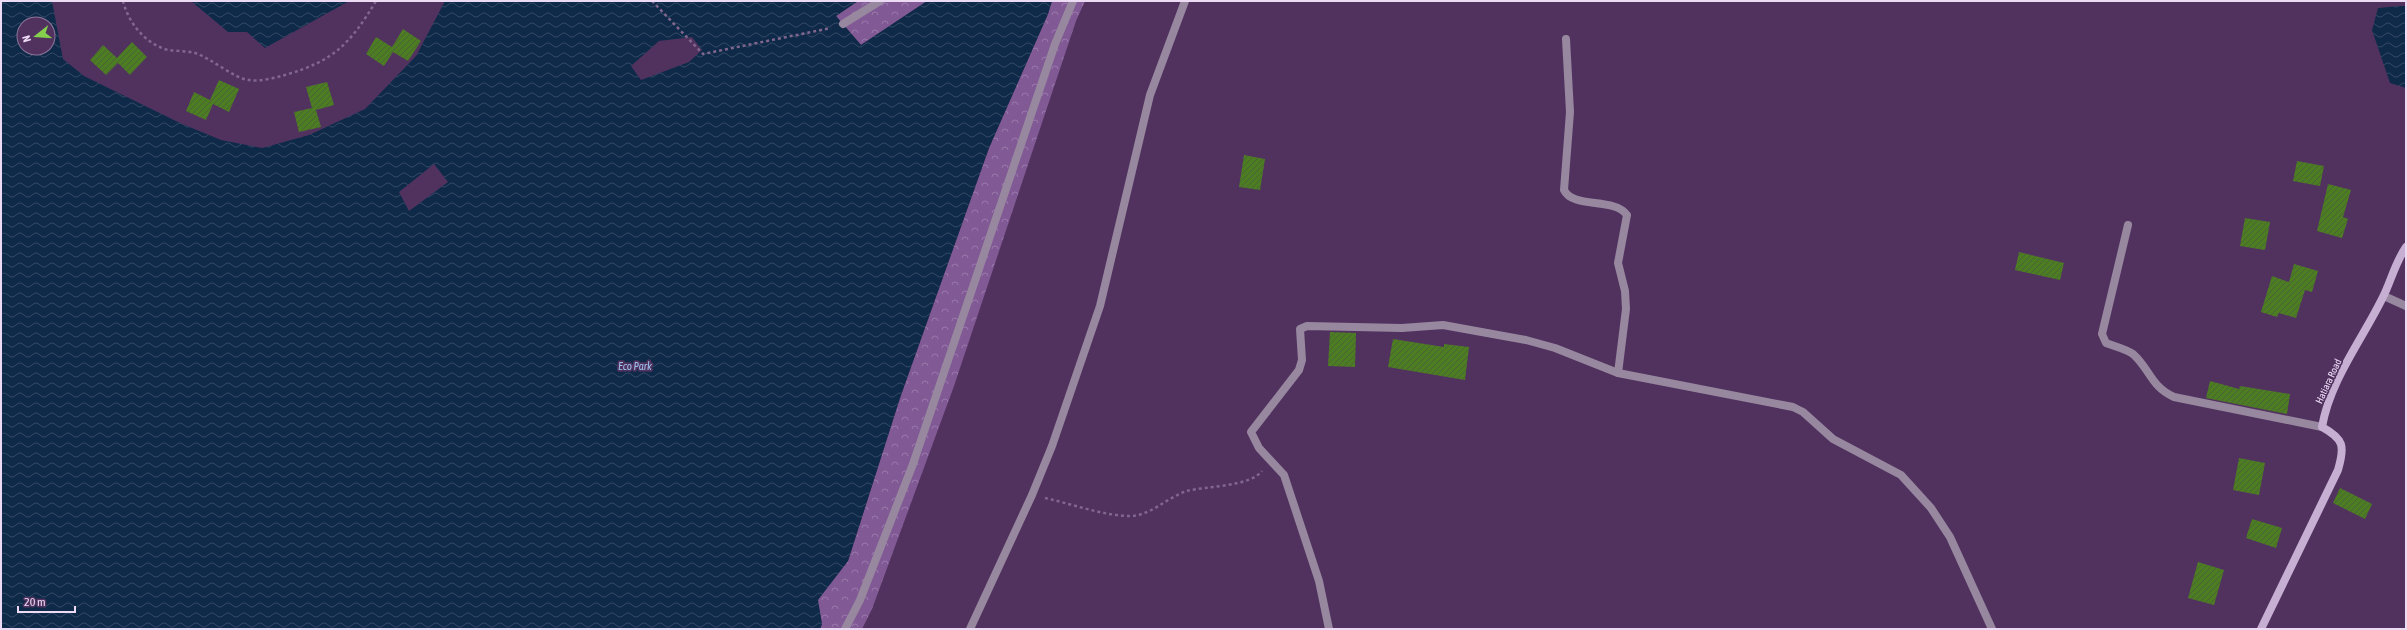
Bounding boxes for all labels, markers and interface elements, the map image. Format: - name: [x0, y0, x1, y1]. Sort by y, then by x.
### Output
- north arrow: [16, 16, 56, 56]
- text: N: [20, 34, 33, 44]
- street label: Hatiara Road: [2313, 357, 2344, 405]
- water label: Eco Park: [618, 360, 652, 372]
- scale bar: [18, 588, 75, 614]
- text: 20 m: [24, 595, 46, 609]

